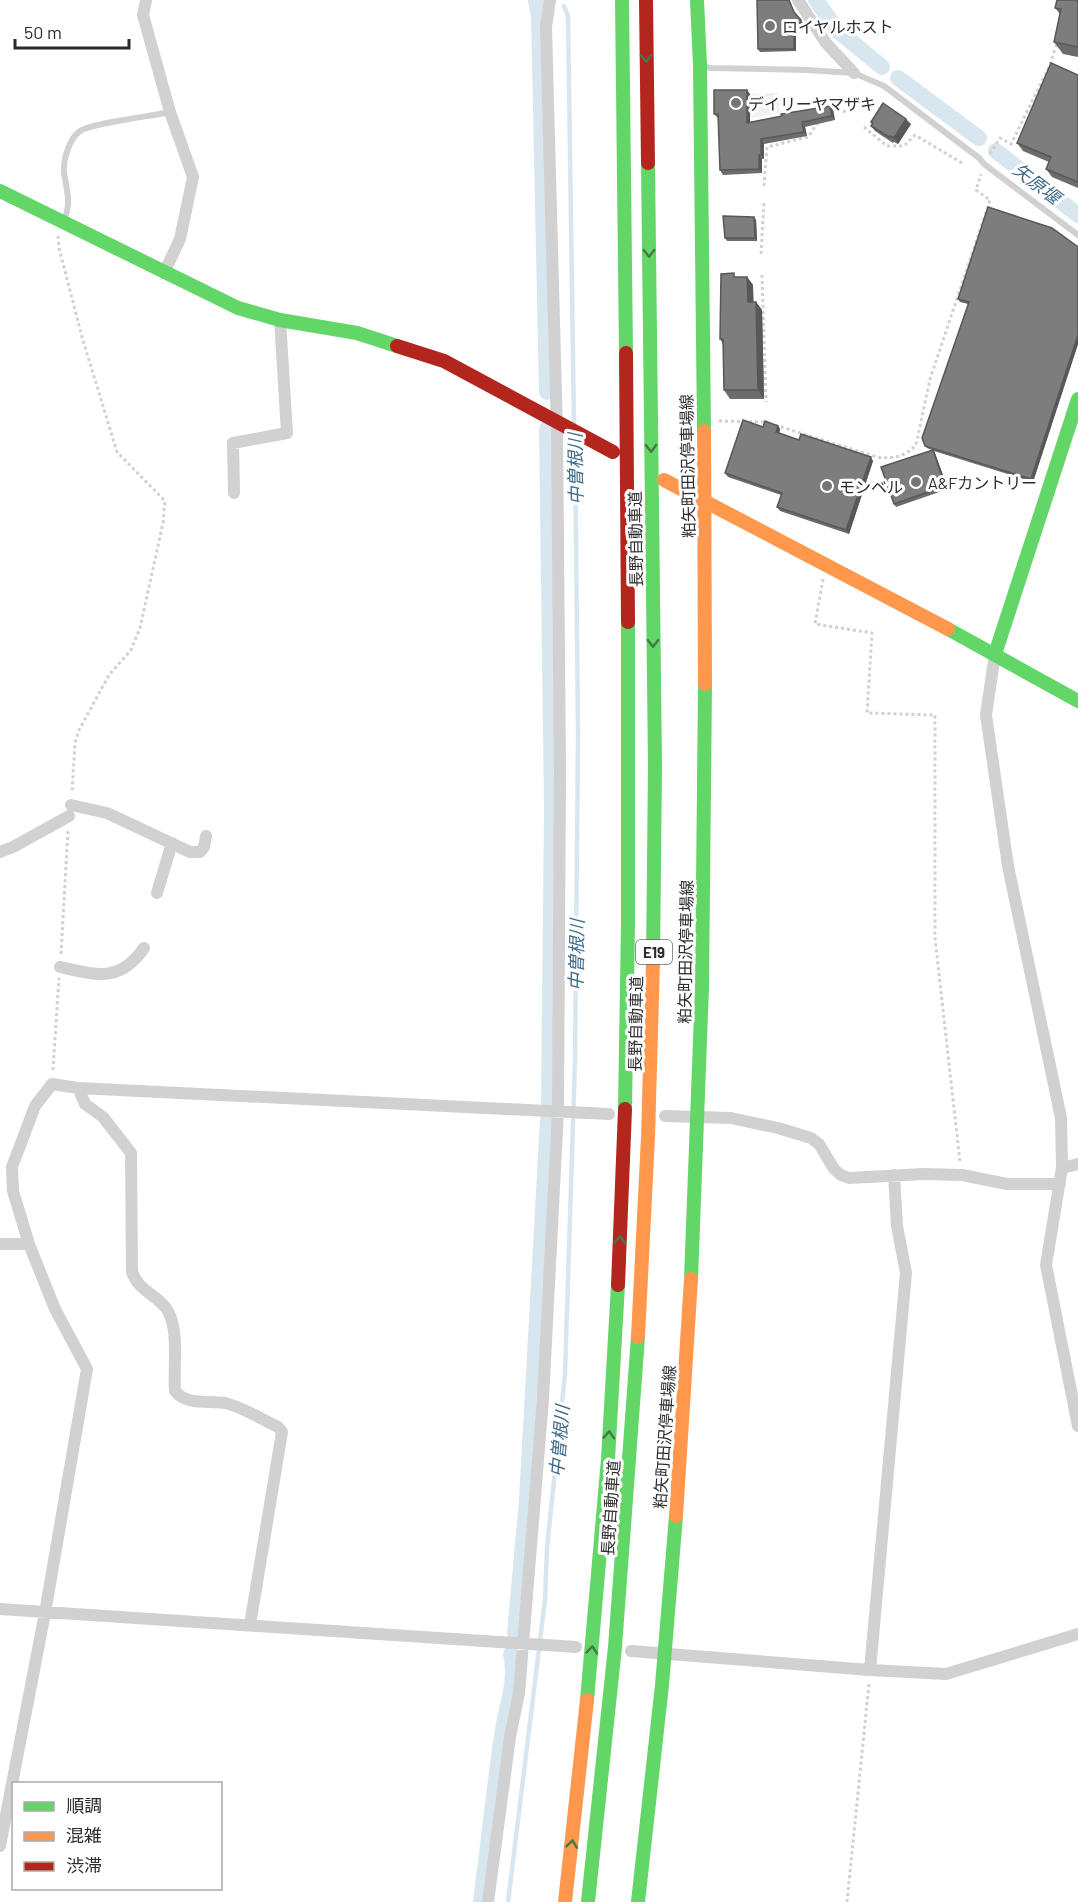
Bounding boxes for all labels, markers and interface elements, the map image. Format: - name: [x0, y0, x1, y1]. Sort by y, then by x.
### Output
- scale bar: [15, 12, 129, 50]
- place label: ロイヤルホスト: [782, 17, 894, 36]
- marker: ロイヤルホスト: [763, 19, 777, 33]
- text: 50 m: [24, 21, 62, 43]
- one-way arrow: [640, 54, 652, 63]
- place label: デイリーヤマザキ: [748, 94, 876, 113]
- marker: デイリーヤマザキ: [729, 96, 743, 110]
- water label: 矢原堰: [1009, 158, 1067, 210]
- one-way arrow: [642, 249, 655, 258]
- street label: 粕矢町田沢停車場線: [676, 394, 698, 538]
- water label: 中曽根川: [563, 431, 587, 505]
- one-way arrow: [645, 444, 657, 453]
- place label: A&Fカントリー: [928, 473, 1037, 492]
- marker: A&Fカントリー: [909, 475, 923, 489]
- place label: モンベル: [839, 477, 903, 496]
- marker: モンベル: [820, 479, 834, 493]
- street label: 長野自動車道: [625, 491, 645, 587]
- one-way arrow: [647, 639, 659, 648]
- street label: 粕矢町田沢停車場線: [674, 880, 696, 1024]
- water label: 中曽根川: [564, 917, 588, 991]
- road number: E19: [636, 940, 672, 964]
- street label: 長野自動車道: [625, 976, 645, 1072]
- one-way arrow: [613, 1235, 626, 1244]
- street label: 粕矢町田沢停車場線: [650, 1365, 678, 1509]
- water label: 中曽根川: [545, 1402, 573, 1478]
- one-way arrow: [602, 1430, 615, 1439]
- street label: 長野自動車道: [597, 1459, 623, 1557]
- one-way arrow: [585, 1645, 598, 1654]
- legend: [12, 1782, 222, 1890]
- text: 順調: [66, 1794, 102, 1816]
- text: 混雑: [66, 1824, 102, 1846]
- one-way arrow: [565, 1839, 578, 1848]
- text: 渋滞: [66, 1854, 102, 1876]

